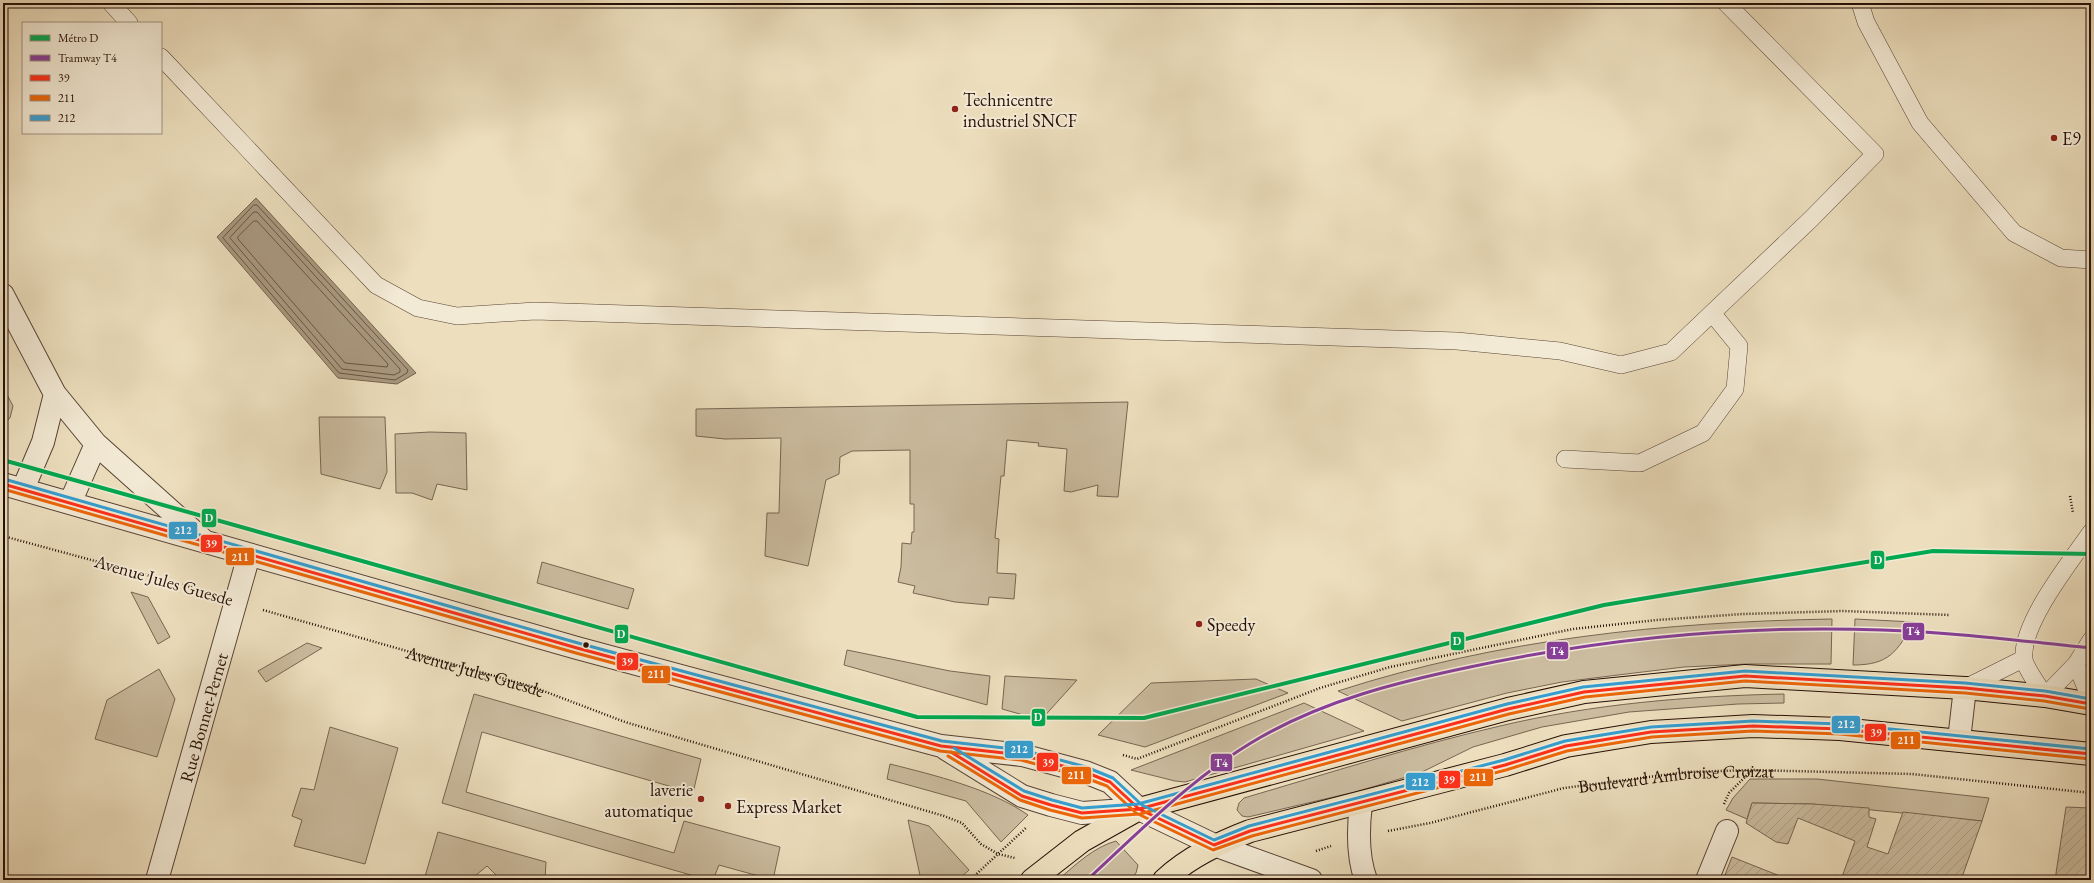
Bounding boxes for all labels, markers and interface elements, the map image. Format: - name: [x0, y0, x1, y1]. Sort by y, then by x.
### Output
- legend: [22, 22, 162, 134]
- text: Métro D: [58, 30, 98, 46]
- text: Tramway T4: [58, 50, 117, 66]
- text: 39: [58, 70, 70, 86]
- place label: Technicentre industriel SNCF: [963, 88, 1077, 132]
- text: 211: [58, 90, 76, 106]
- marker: Technicentre industriel SNCF: [950, 104, 960, 114]
- text: 212: [58, 110, 76, 126]
- place label: E9: [2062, 127, 2081, 150]
- marker: E9: [2049, 133, 2059, 143]
- line badge: D: [201, 508, 217, 528]
- text: D: [205, 511, 214, 525]
- line badge: 212: [168, 521, 198, 540]
- text: 212: [174, 523, 192, 537]
- line badge: 39: [200, 534, 223, 553]
- text: 39: [205, 536, 217, 550]
- line badge: 211: [225, 547, 255, 566]
- street label: Avenue Jules Guesde: [91, 549, 236, 611]
- text: 211: [231, 550, 249, 564]
- line badge: D: [1870, 550, 1885, 570]
- text: D: [1874, 553, 1883, 567]
- place label: Speedy: [1207, 613, 1255, 636]
- marker: Speedy: [1194, 619, 1204, 629]
- line badge: T4: [1902, 622, 1925, 641]
- line badge: D: [614, 624, 629, 644]
- text: T4: [1906, 624, 1920, 638]
- text: D: [617, 627, 626, 641]
- line badge: D: [1450, 631, 1465, 651]
- text: D: [1453, 634, 1462, 648]
- street label: Avenue Jules Guesde: [402, 640, 548, 702]
- unlabelled marker: [581, 640, 591, 650]
- line badge: T4: [1546, 641, 1569, 660]
- text: T4: [1550, 644, 1564, 658]
- street label: Rue Bonnet-Pernet: [174, 650, 232, 785]
- line badge: 39: [616, 652, 639, 671]
- text: 39: [621, 654, 633, 668]
- line badge: 211: [641, 665, 671, 684]
- text: 211: [647, 667, 665, 681]
- line badge: D: [1031, 708, 1046, 727]
- text: D: [1034, 710, 1043, 724]
- line badge: 212: [1831, 715, 1861, 734]
- text: 212: [1837, 717, 1855, 731]
- line badge: 39: [1864, 723, 1887, 742]
- text: 39: [1870, 725, 1882, 739]
- line badge: 211: [1890, 731, 1921, 750]
- text: 211: [1897, 733, 1915, 747]
- line badge: 212: [1004, 740, 1034, 759]
- text: 212: [1010, 742, 1028, 756]
- line badge: 39: [1036, 752, 1059, 772]
- line badge: T4: [1210, 753, 1233, 772]
- text: 39: [1042, 755, 1054, 769]
- text: T4: [1214, 756, 1228, 770]
- street label: Boulevard Ambroise Croizat: [1577, 758, 1775, 798]
- line badge: 211: [1061, 766, 1092, 785]
- text: 211: [1067, 768, 1085, 782]
- line badge: 211: [1463, 768, 1494, 787]
- line badge: 39: [1438, 770, 1461, 789]
- text: 211: [1469, 770, 1487, 784]
- line badge: 212: [1405, 772, 1436, 791]
- text: 39: [1443, 772, 1455, 786]
- text: 212: [1411, 775, 1429, 789]
- place label: laverie automatique: [605, 778, 693, 822]
- marker: laverie automatique: [696, 794, 706, 804]
- place label: Express Market: [736, 795, 842, 818]
- marker: Express Market: [723, 801, 733, 811]

